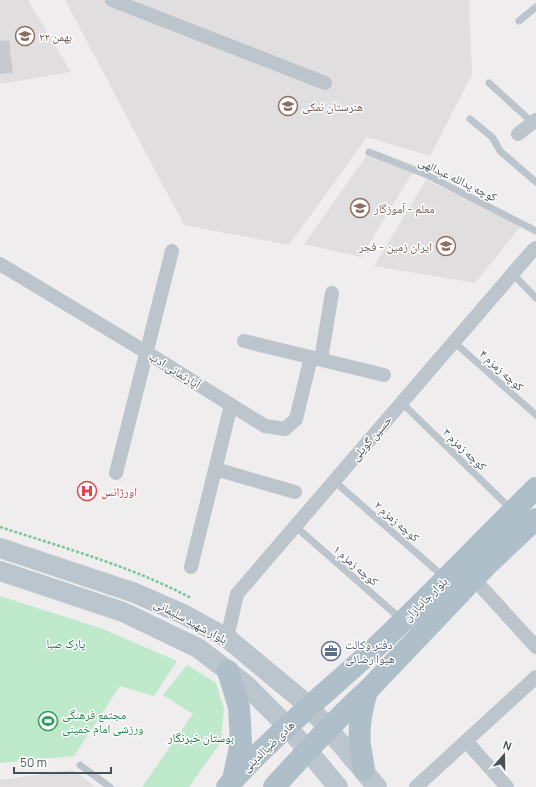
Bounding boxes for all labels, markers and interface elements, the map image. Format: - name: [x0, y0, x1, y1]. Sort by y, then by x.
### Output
- school or university icon: ۲۲ بهمن: [14, 25, 36, 47]
- place label: ۲۲ بهمن: [39, 28, 72, 45]
- school or university icon: هنرستان نمکی: [277, 95, 299, 117]
- place label: هنرستان نمکی: [302, 98, 363, 115]
- street label: کوچه یدالله عبدالهی: [416, 153, 500, 205]
- school or university icon: معلم - آموزگار: [349, 197, 371, 219]
- place label: معلم - آموزگار: [373, 200, 435, 217]
- school or university icon: ایران زمین - فجر: [435, 235, 457, 257]
- place label: ایران زمین - فجر: [358, 238, 432, 255]
- street label: کوچه زمزم ۴: [476, 345, 528, 395]
- street label: آپارتمانی ادب: [146, 347, 205, 393]
- street label: حسین گویلی: [346, 411, 396, 464]
- street label: کوچه زمزم ۳: [439, 424, 491, 474]
- hospital icon: اورژانس: [76, 480, 98, 502]
- place label: اورژانس: [101, 483, 137, 500]
- street label: کوچه زمزم ۲: [371, 497, 423, 545]
- street label: کوچه زمزم ۱: [330, 541, 382, 589]
- street label: بلوار جانبازان: [399, 573, 451, 625]
- street label: بلوار شهید سلیمانی: [151, 594, 231, 648]
- park label: پارک صبا: [47, 635, 86, 652]
- place label: دفتر وکالت هیوا رضائی: [345, 636, 395, 667]
- office icon: دفتر وکالت هیوا رضائی: [320, 640, 342, 662]
- place label: مجتمع فرهنگی ورزشی امام خمینی: [62, 706, 144, 737]
- sports icon: مجتمع فرهنگی ورزشی امام خمینی: [37, 710, 59, 732]
- street label: هادی ضیاالدینی: [238, 716, 298, 776]
- park label: بوستان خبرنگار: [167, 729, 234, 746]
- north arrow: [484, 735, 524, 775]
- text: N: [501, 737, 514, 754]
- scale bar: [14, 749, 111, 775]
- text: 50 m: [20, 754, 47, 771]

